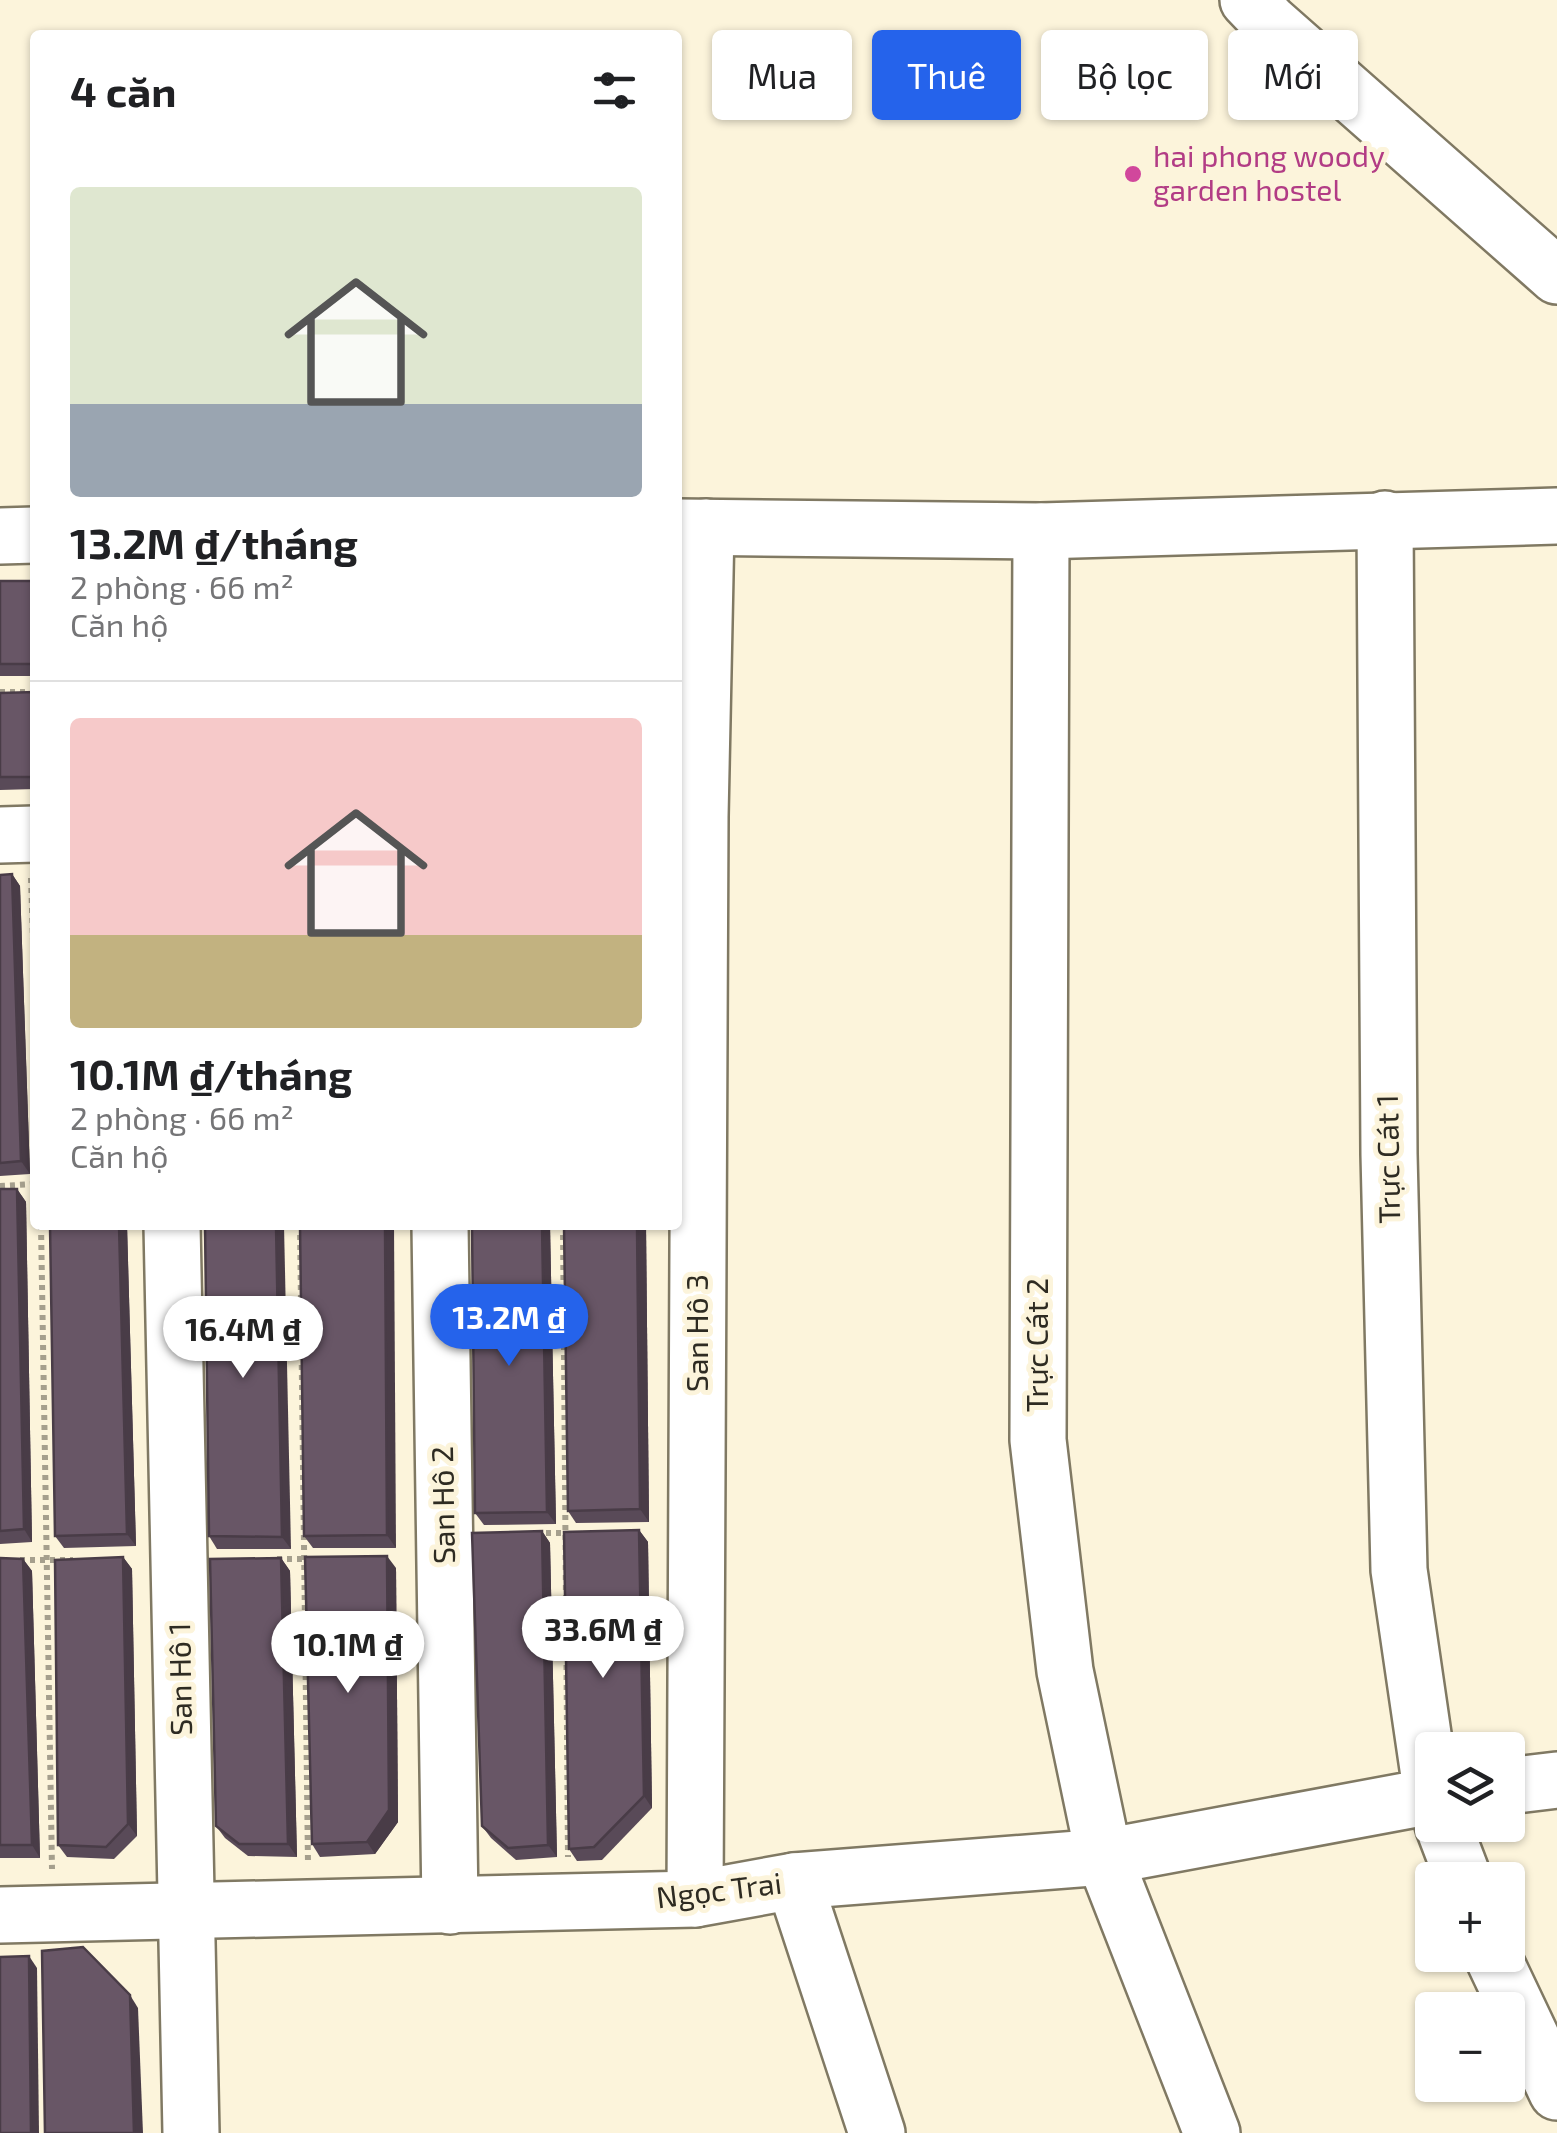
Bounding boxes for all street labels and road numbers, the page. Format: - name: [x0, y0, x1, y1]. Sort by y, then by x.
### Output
- street label: Trực Cát 1: [1368, 1094, 1406, 1224]
- street label: San Hô 3: [678, 1274, 714, 1392]
- street label: Trực Cát 2: [1018, 1278, 1054, 1412]
- street label: San Hô 2: [423, 1446, 461, 1564]
- street label: San Hô 1: [160, 1622, 198, 1736]
- street label: Ngọc Trai: [654, 1863, 784, 1915]

